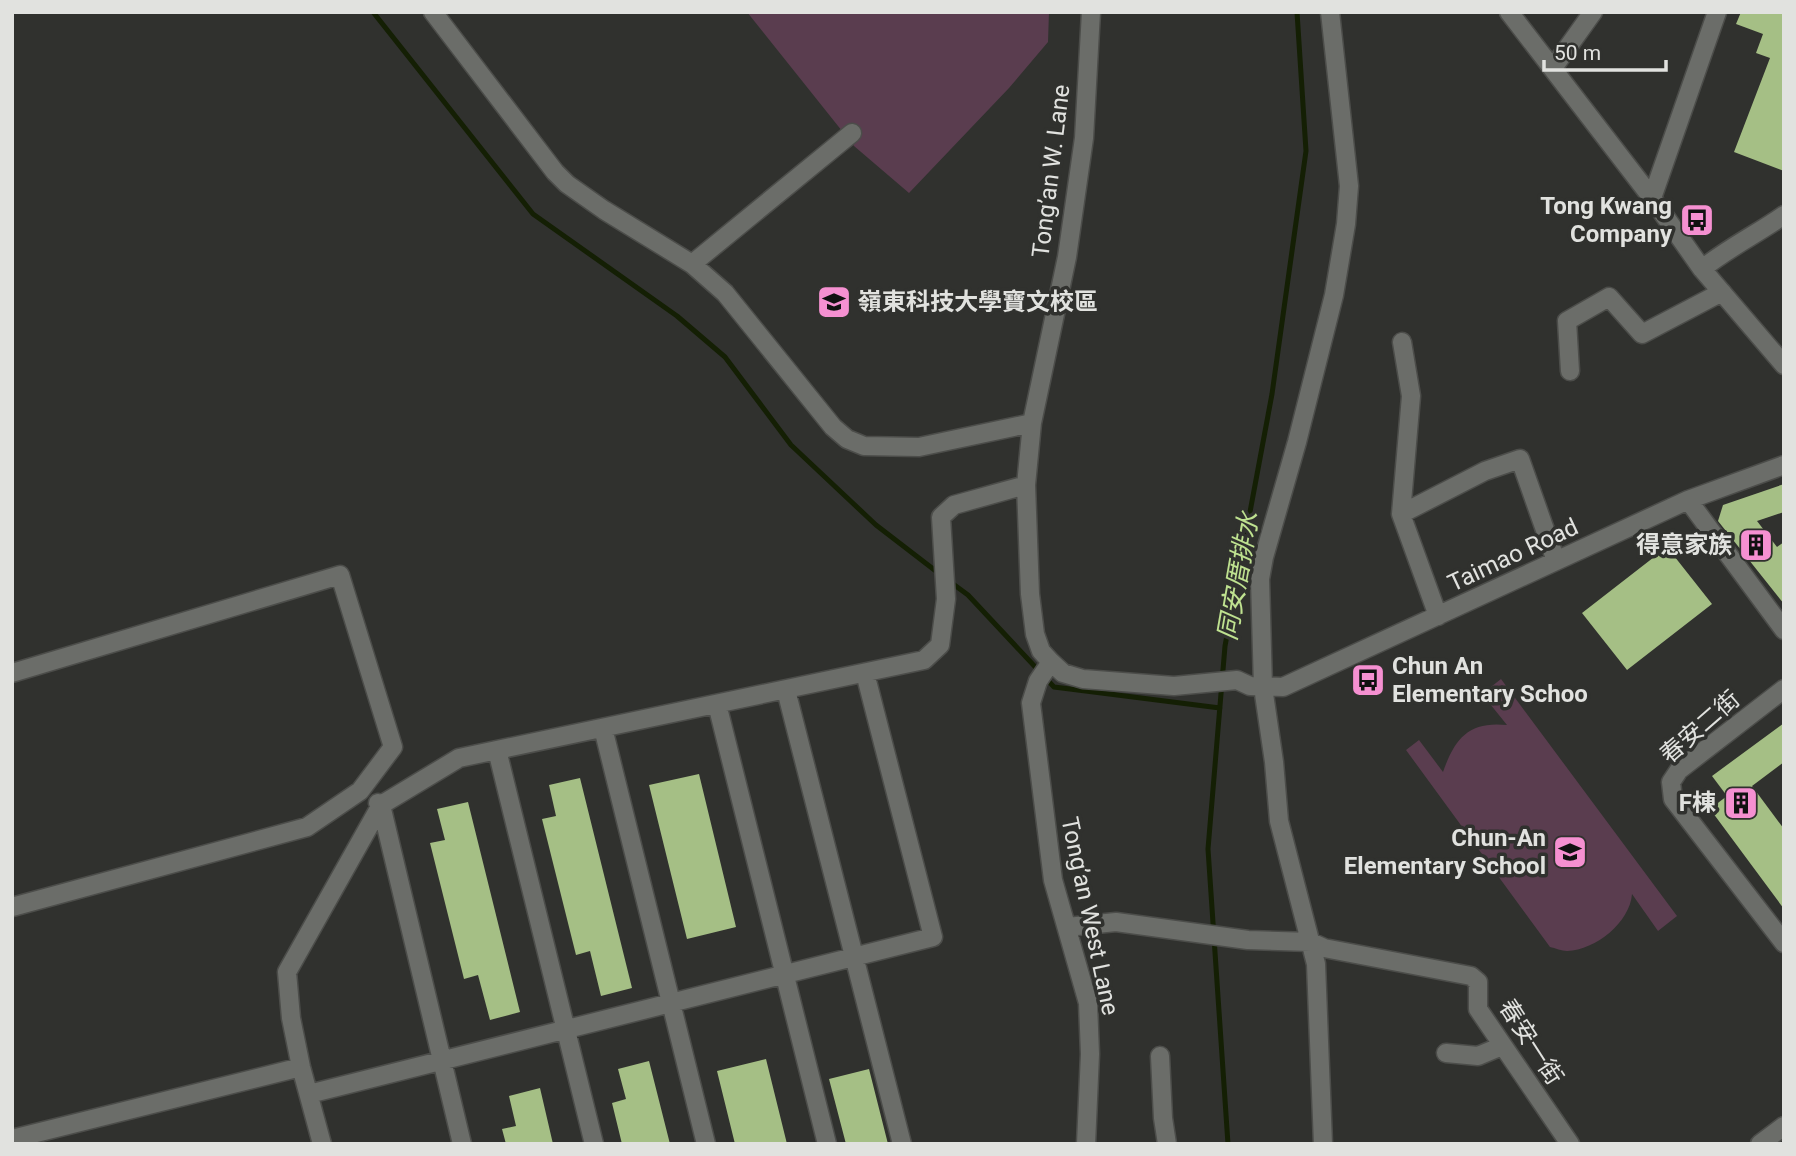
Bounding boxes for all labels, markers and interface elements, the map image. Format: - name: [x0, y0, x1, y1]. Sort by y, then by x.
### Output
- scale bar: [1544, 28, 1666, 72]
- text: 50 m: [1554, 41, 1601, 65]
- street label: Tong’an W. Lane: [1026, 83, 1076, 259]
- place label: Tong Kwang Company: [1540, 192, 1673, 248]
- bus stop icon: Tong Kwang Company: [1678, 201, 1716, 239]
- school or university icon: 嶺東科技大學寶文校區: [815, 283, 853, 321]
- place label: 嶺東科技大學寶文校區: [857, 288, 1098, 316]
- water label: 同安厝排水: [1212, 508, 1264, 643]
- street label: Taimao Road: [1443, 513, 1583, 597]
- building icon: 得意家族: [1737, 526, 1775, 564]
- place label: 得意家族: [1636, 531, 1732, 559]
- place label: Chun An Elementary Schoo: [1392, 652, 1588, 708]
- bus stop icon: Chun An Elementary Schoo: [1349, 661, 1387, 699]
- street label: 春安二街: [1655, 685, 1745, 769]
- building icon: F棟: [1722, 784, 1760, 822]
- place label: F棟: [1679, 789, 1716, 817]
- street label: Tong’an West Lane: [1055, 814, 1125, 1018]
- place label: Chun-An Elementary School: [1344, 824, 1546, 880]
- school or university icon: Chun-An Elementary School: [1551, 833, 1589, 871]
- street label: 春安一街: [1493, 994, 1569, 1090]

